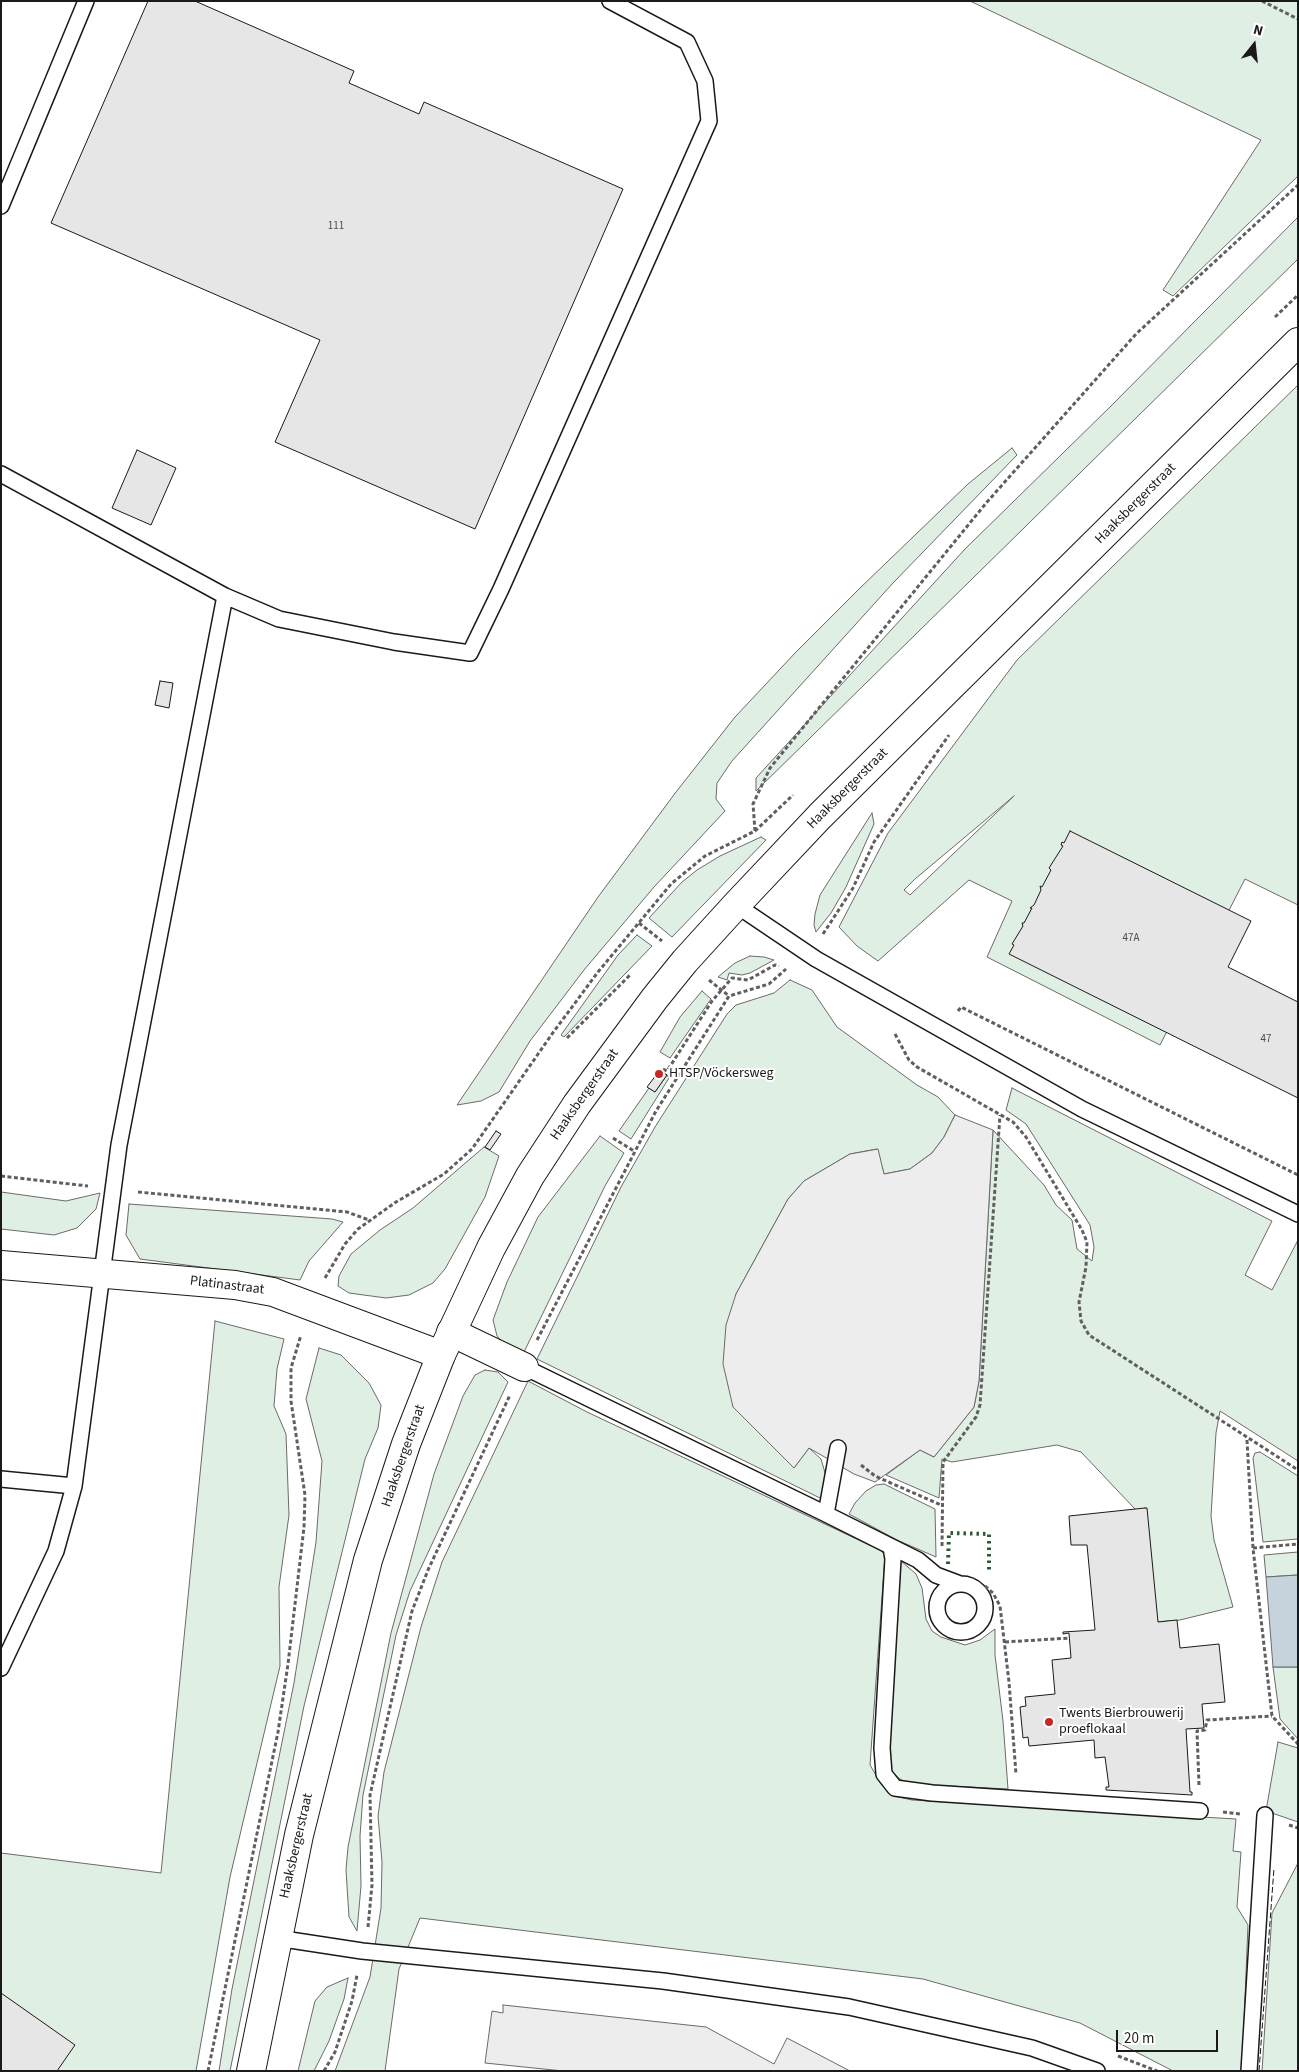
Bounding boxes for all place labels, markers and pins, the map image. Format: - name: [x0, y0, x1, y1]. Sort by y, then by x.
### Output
- place label: HTSP/Vöckersweg: [669, 1066, 773, 1082]
- marker: HTSP/Vöckersweg: [653, 1068, 665, 1080]
- place label: Twents Bierbrouwerij proeflokaal: [1059, 1706, 1184, 1738]
- marker: Twents Bierbrouwerij proeflokaal: [1043, 1716, 1055, 1728]

